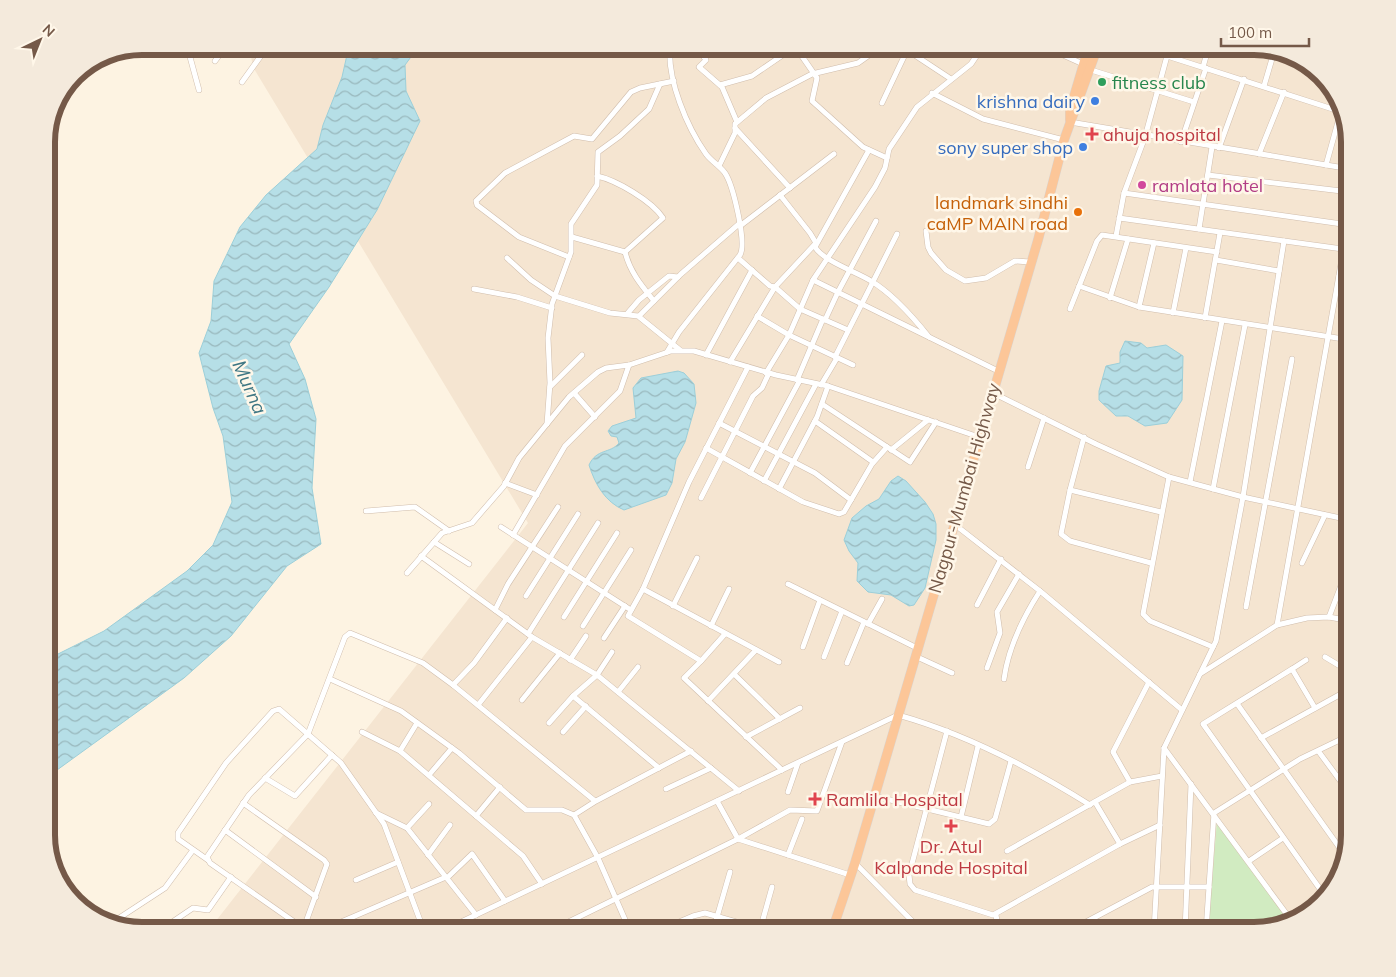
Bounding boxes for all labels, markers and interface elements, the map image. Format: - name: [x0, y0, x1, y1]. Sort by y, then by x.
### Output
- north arrow: [15, 15, 65, 65]
- scale bar: [1221, 15, 1308, 47]
- text: N: [39, 20, 59, 41]
- text: 100 m: [1228, 23, 1272, 42]
- place label: fitness club: [1112, 71, 1206, 94]
- marker: fitness club: [1096, 76, 1108, 88]
- place label: krishna dairy: [977, 90, 1085, 113]
- marker: krishna dairy: [1089, 95, 1101, 107]
- place label: ahuja hospital: [1103, 123, 1221, 146]
- marker: ahuja hospital: [1085, 127, 1099, 141]
- place label: sony super shop: [937, 136, 1073, 159]
- marker: sony super shop: [1077, 141, 1089, 153]
- place label: ramlata hotel: [1152, 174, 1263, 197]
- marker: ramlata hotel: [1136, 179, 1148, 191]
- place label: landmark sindhi caMP MAIN road: [927, 191, 1068, 235]
- marker: landmark sindhi caMP MAIN road: [1072, 206, 1084, 218]
- water label: Murna: [228, 356, 272, 418]
- street label: Nagpur-Mumbai Highway: [923, 380, 1005, 596]
- place label: Ramlila Hospital: [826, 788, 963, 811]
- marker: Ramlila Hospital: [808, 792, 822, 806]
- marker: Dr. Atul Kalpande Hospital: [944, 819, 958, 833]
- place label: Dr. Atul Kalpande Hospital: [874, 835, 1028, 879]

